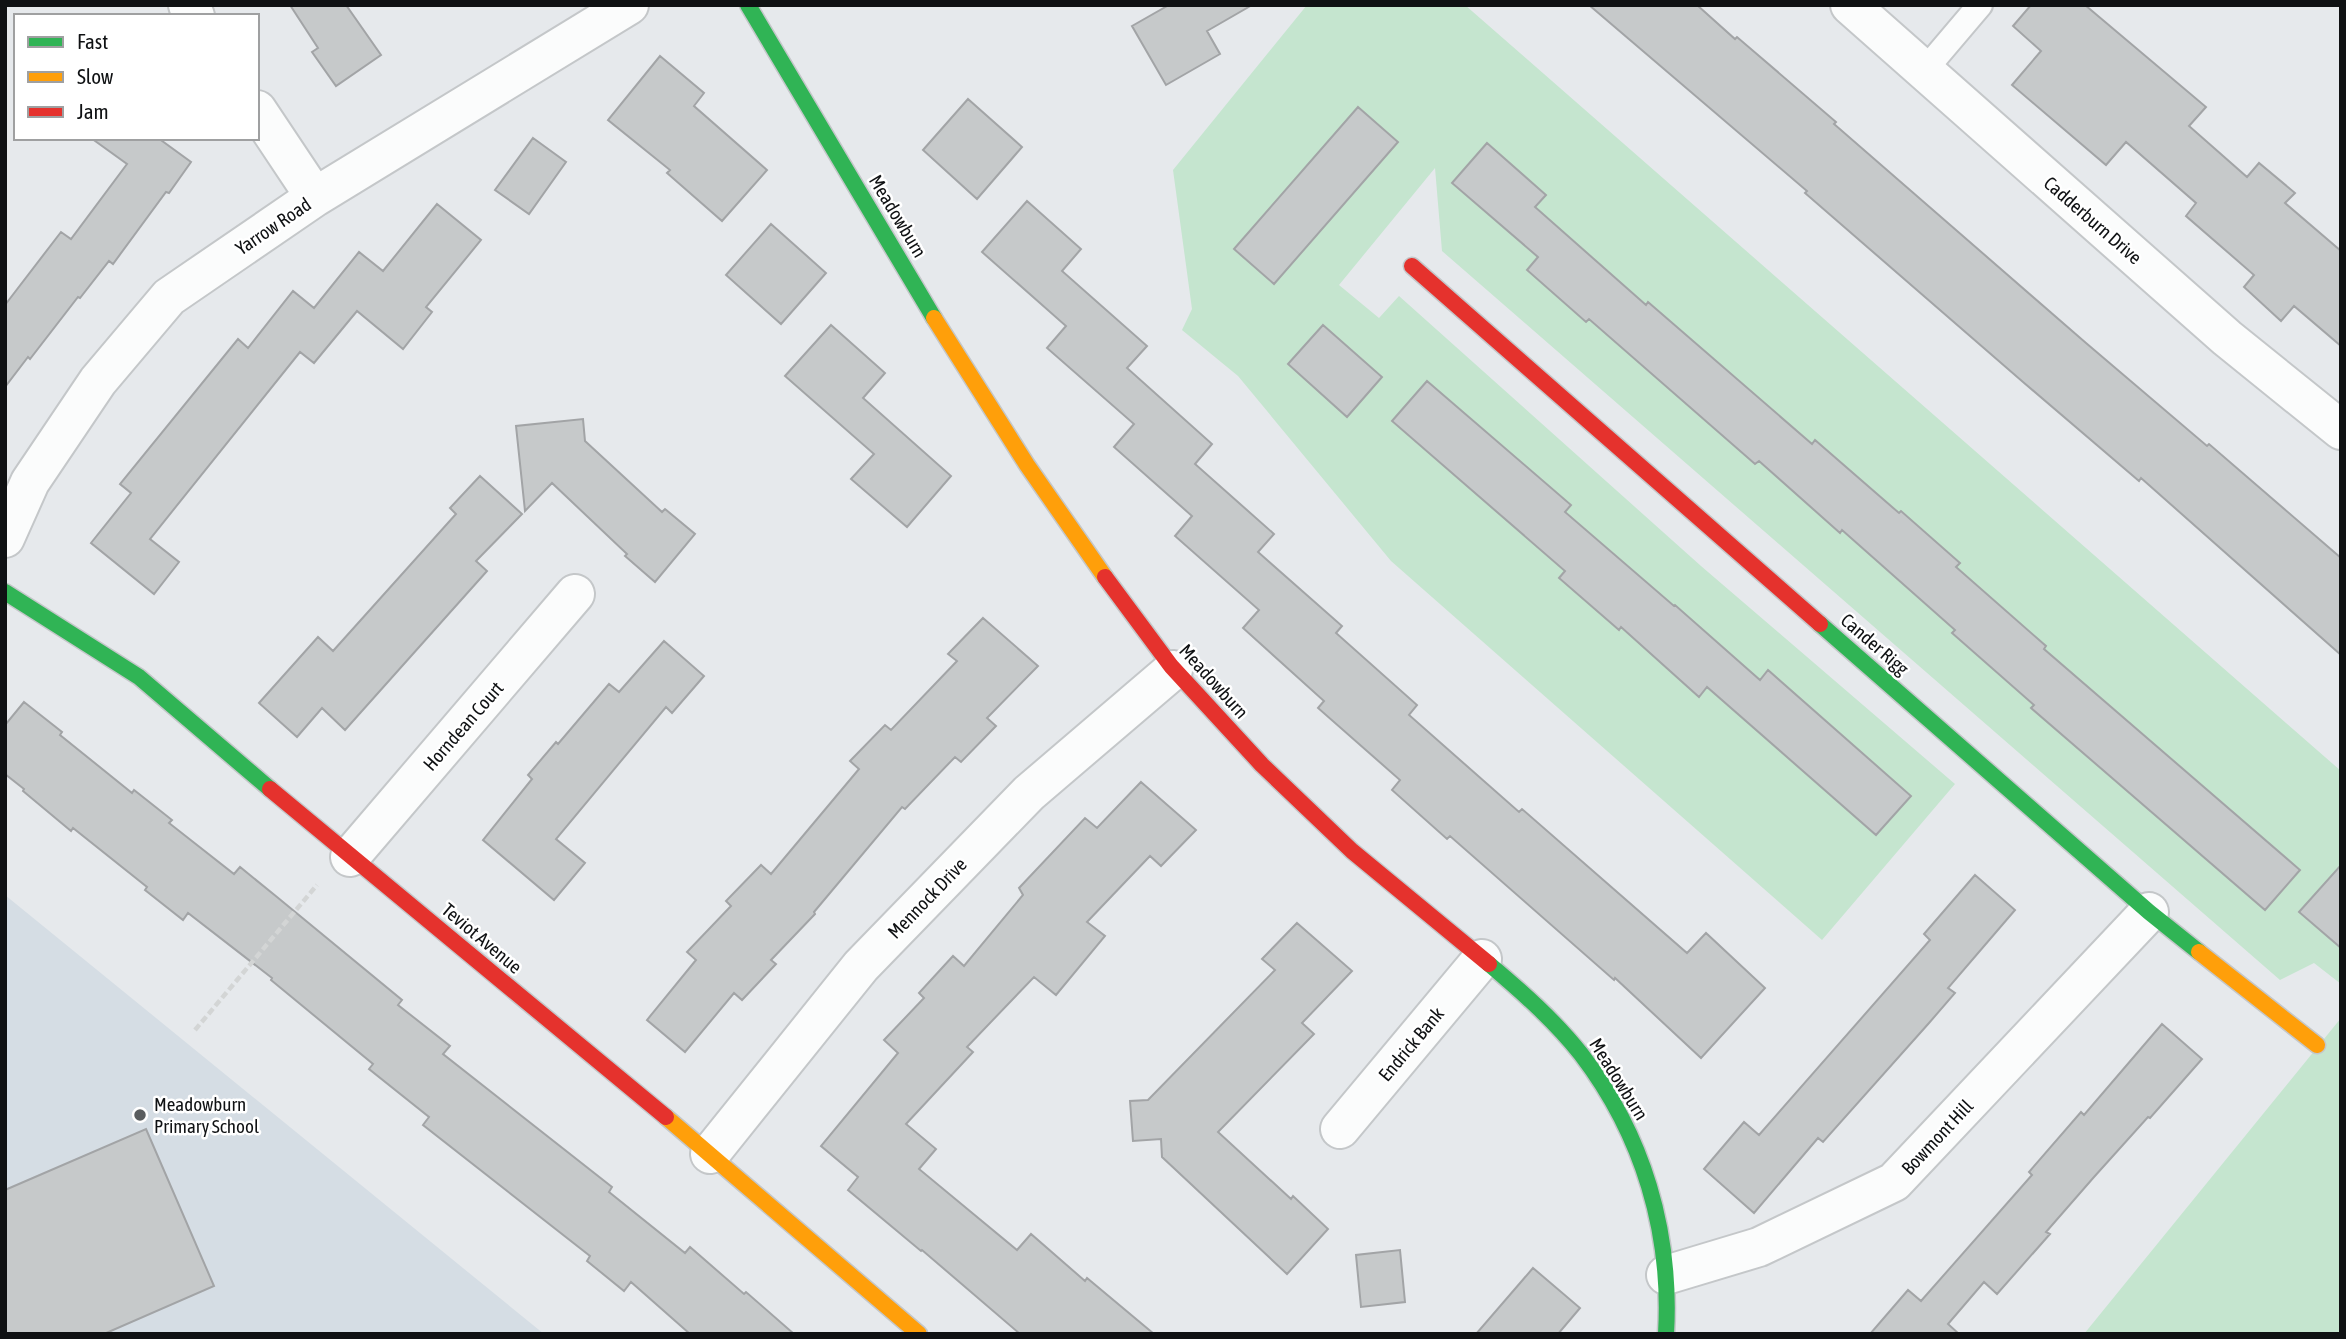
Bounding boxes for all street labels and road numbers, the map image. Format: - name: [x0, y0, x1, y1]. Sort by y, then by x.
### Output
- street label: Meadowburn: [865, 171, 931, 261]
- street label: Cadderburn Drive: [2040, 172, 2146, 268]
- street label: Yarrow Road: [231, 193, 315, 259]
- street label: Cander Rigg: [1837, 609, 1914, 680]
- street label: Meadowburn: [1175, 639, 1253, 723]
- street label: Horndean Court: [418, 677, 508, 775]
- street label: Mennock Drive: [883, 853, 971, 943]
- street label: Teviot Avenue: [438, 898, 526, 978]
- street label: Endrick Bank: [1374, 1002, 1449, 1085]
- street label: Meadowburn: [1585, 1034, 1653, 1124]
- street label: Bowmont Hill: [1897, 1095, 1977, 1179]

